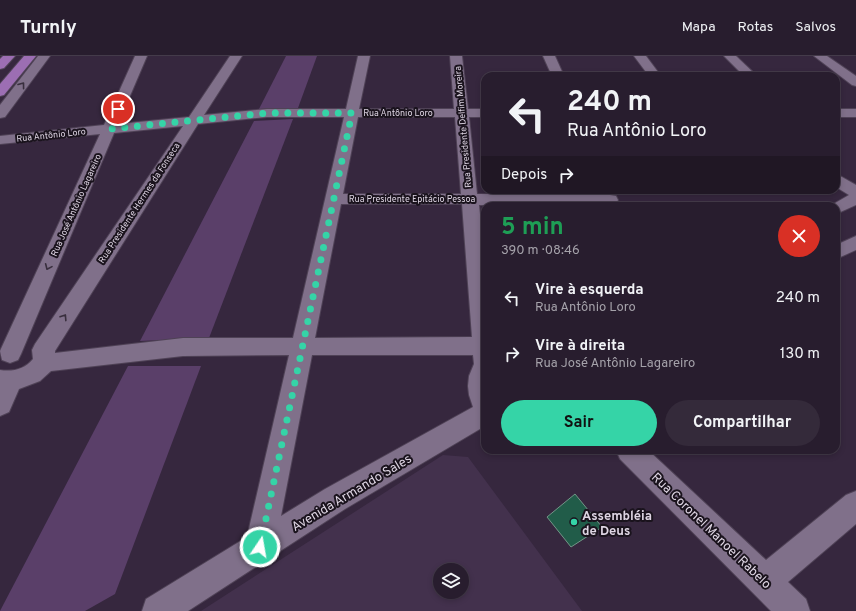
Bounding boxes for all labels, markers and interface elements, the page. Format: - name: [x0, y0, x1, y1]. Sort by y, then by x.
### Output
- text: Turnly: [20, 16, 77, 40]
- text: Mapa: [682, 19, 716, 36]
- text: Rotas: [738, 19, 773, 36]
- text: Salvos: [795, 19, 836, 36]
- street label: Rua Presidente Delfim Moreira: [453, 65, 474, 188]
- one-way arrow: [17, 82, 25, 89]
- text: 240 m: [567, 85, 652, 121]
- icon: left: [501, 88, 553, 140]
- pin: [101, 92, 135, 126]
- icon: arrive: [107, 98, 129, 120]
- street label: Rua Antônio Loro: [363, 108, 433, 119]
- text: Rua Antônio Loro: [567, 120, 706, 143]
- street label: Rua Antônio Loro: [16, 126, 86, 145]
- street label: Rua Presidente Hermes da Fonseca: [96, 141, 183, 266]
- street label: Rua José Antônio Lagareiro: [49, 152, 104, 258]
- icon: right: [555, 164, 577, 186]
- text: Depois: [501, 166, 547, 185]
- street label: Rua Presidente Epitácio Pessoa: [349, 194, 476, 205]
- text: 5 min: [501, 213, 564, 243]
- button: close: [778, 215, 820, 257]
- text: 390 m · 08:46: [501, 243, 580, 259]
- one-way arrow: [45, 263, 53, 271]
- text: Vire à esquerda: [535, 281, 644, 300]
- icon: left: [501, 287, 523, 309]
- text: 240 m: [776, 289, 820, 308]
- text: Rua Antônio Loro: [535, 300, 636, 316]
- one-way arrow: [59, 314, 67, 321]
- text: Vire à direita: [535, 337, 625, 356]
- icon: right: [501, 343, 523, 365]
- text: 130 m: [780, 345, 820, 364]
- text: Rua José Antônio Lagareiro: [535, 356, 695, 372]
- button: Sair: [501, 400, 657, 446]
- button: Compartilhar: [665, 400, 820, 446]
- street label: Avenida Armando Sales: [289, 452, 415, 536]
- street label: Rua Coronel Manoel Rabelo: [647, 470, 774, 593]
- place label: Assembléia de Deus: [582, 509, 652, 540]
- marker: Assembléia de Deus: [569, 517, 579, 527]
- position arrow: [239, 526, 281, 568]
- map controls: [433, 563, 469, 599]
- button: layers: [433, 563, 469, 599]

